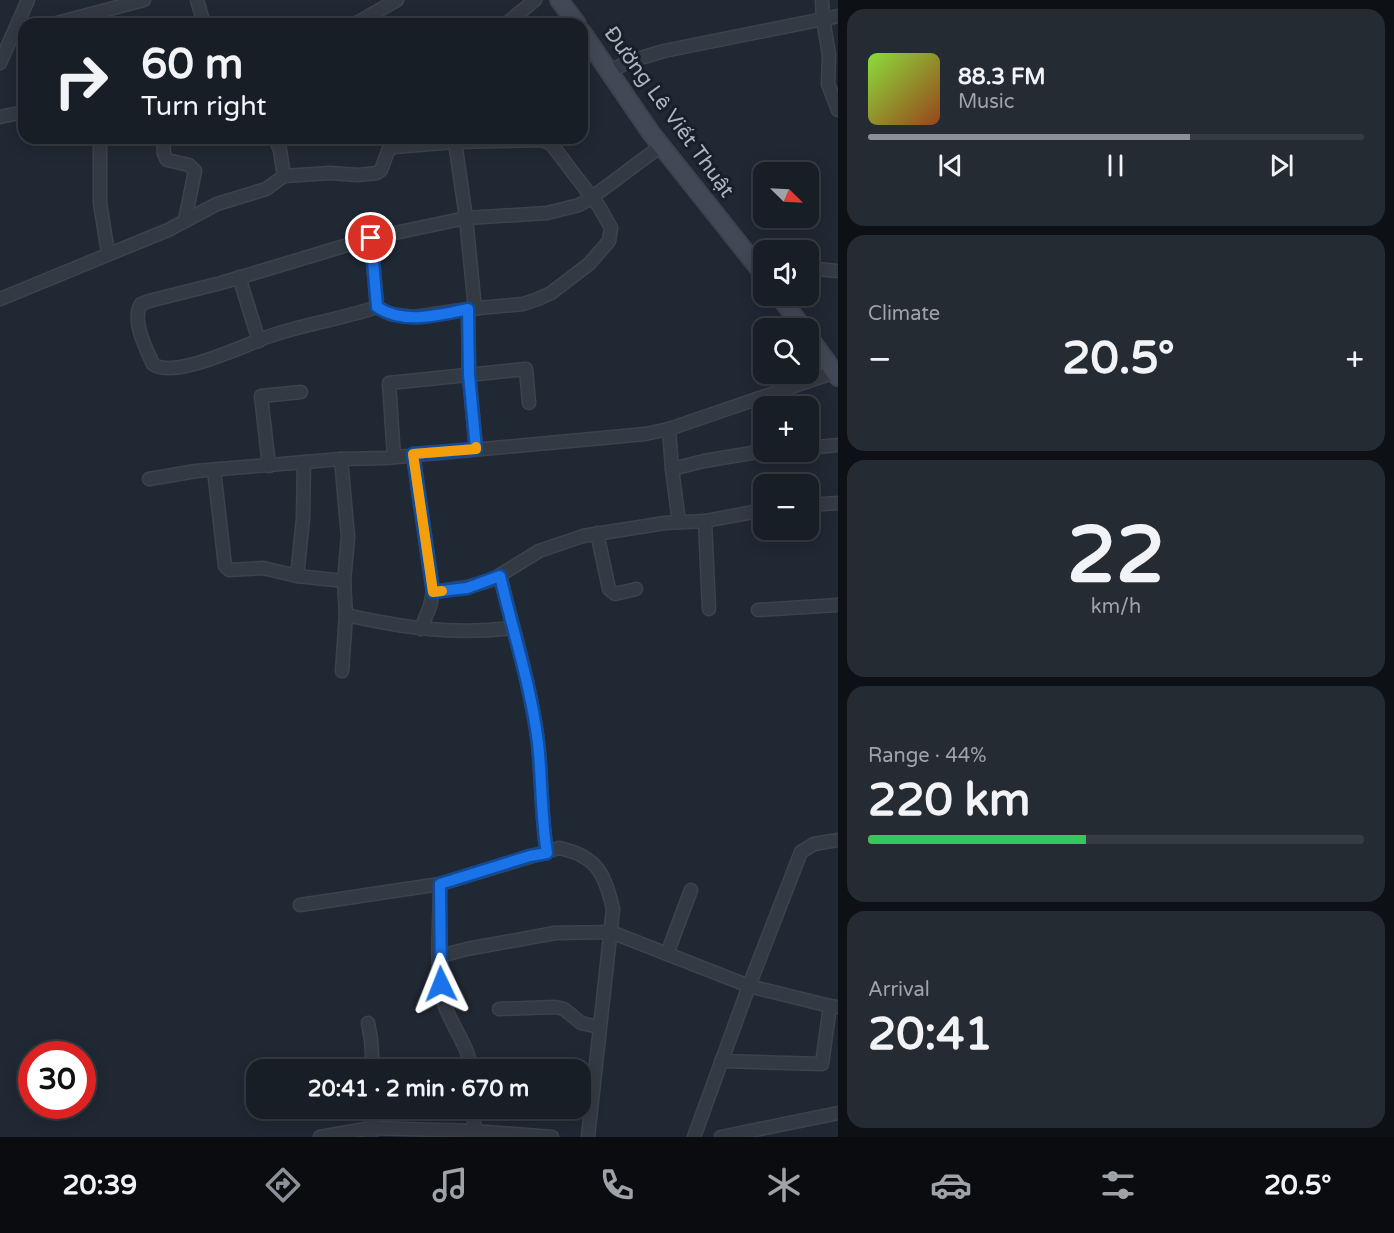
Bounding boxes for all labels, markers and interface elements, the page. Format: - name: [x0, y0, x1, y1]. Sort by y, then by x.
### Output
- street label: Đường Lê Viết Thuật: [599, 22, 739, 202]
- text: 60 m: [141, 39, 243, 90]
- icon: right: [42, 42, 120, 120]
- text: 88.3 FM: [958, 64, 1046, 90]
- text: Turn right: [141, 90, 267, 123]
- text: Music: [958, 90, 1014, 114]
- icon: previous: [934, 149, 967, 182]
- icon: pause: [1099, 149, 1132, 182]
- icon: next: [1265, 149, 1298, 182]
- north arrow: [753, 162, 819, 228]
- map controls: [753, 162, 819, 540]
- pin: [345, 212, 396, 263]
- icon: arrive: [354, 221, 387, 254]
- button: sound: [753, 240, 819, 306]
- text: Climate: [868, 302, 940, 326]
- button: search: [753, 318, 819, 384]
- text: 20.5°: [1062, 332, 1175, 386]
- text: −: [868, 340, 892, 379]
- text: +: [1345, 340, 1364, 379]
- button: +: [753, 396, 819, 462]
- button: −: [753, 474, 819, 540]
- text: 22: [1067, 509, 1165, 603]
- text: km/h: [1091, 595, 1141, 619]
- text: Range · 44%: [868, 744, 987, 768]
- text: 220 km: [868, 774, 1030, 828]
- position arrow: [409, 952, 473, 1016]
- text: Arrival: [868, 978, 930, 1002]
- text: 20:41: [868, 1008, 993, 1062]
- speed limit sign: 30: [18, 1041, 96, 1119]
- text: 20:41 · 2 min · 670 m: [308, 1076, 529, 1102]
- icon: directions: [262, 1164, 304, 1206]
- icon: music: [429, 1164, 471, 1206]
- icon: phone: [596, 1164, 638, 1206]
- icon: climate: [763, 1164, 805, 1206]
- icon: car: [930, 1164, 972, 1206]
- icon: filters: [1097, 1164, 1139, 1206]
- text: 20:39: [62, 1169, 137, 1202]
- text: 20.5°: [1264, 1169, 1331, 1202]

